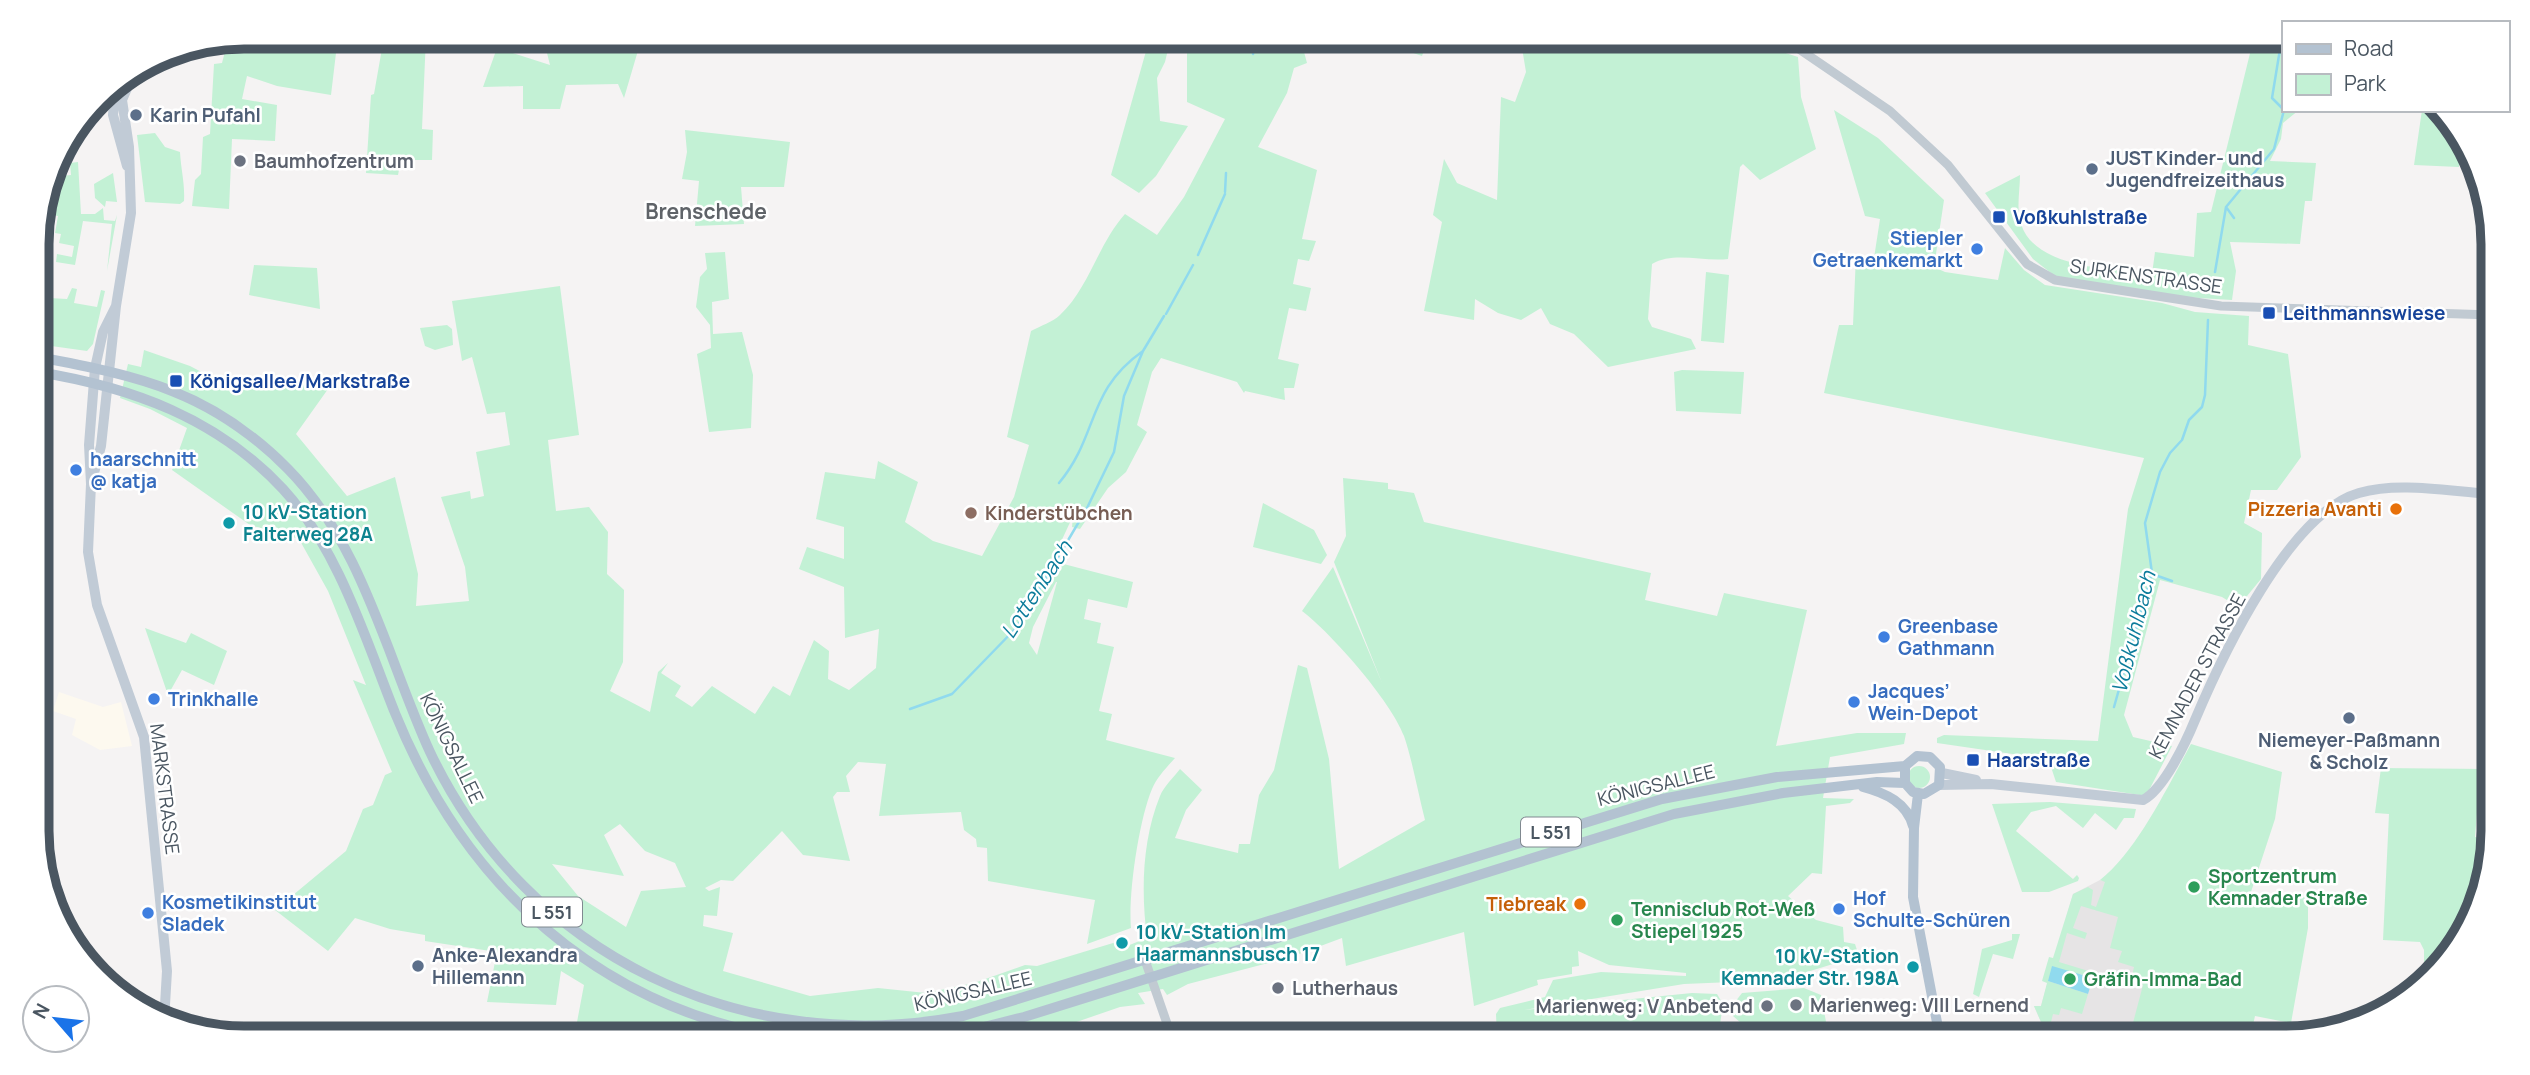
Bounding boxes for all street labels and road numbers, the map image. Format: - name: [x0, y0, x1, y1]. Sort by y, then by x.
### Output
- street label: SURKENSTRASSE: [2068, 252, 2224, 300]
- street label: KEMNADER STRASSE: [2142, 589, 2252, 763]
- street label: KÖNIGSALLEE: [414, 688, 490, 808]
- street label: MARKSTRASSE: [144, 722, 186, 856]
- street label: KÖNIGSALLEE: [1595, 758, 1717, 812]
- road number: L 551: [1521, 818, 1581, 846]
- road number: L 551: [522, 897, 582, 926]
- street label: KÖNIGSALLEE: [912, 965, 1034, 1017]

